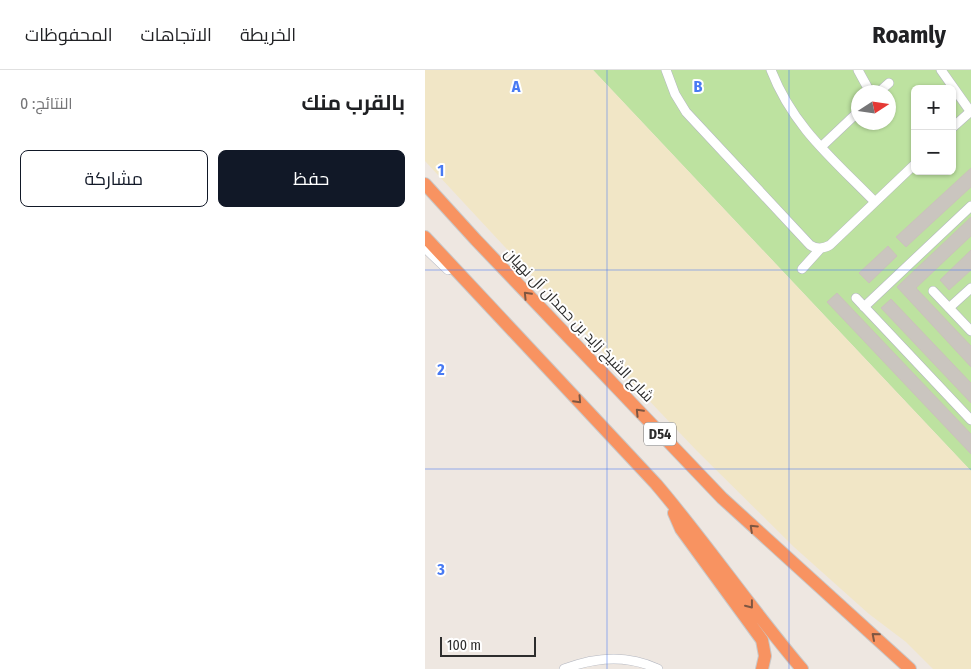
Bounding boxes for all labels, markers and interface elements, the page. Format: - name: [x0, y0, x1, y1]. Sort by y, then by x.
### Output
- text: Roamly: [872, 21, 946, 49]
- text: المحفوظات: [25, 24, 113, 46]
- text: الاتجاهات: [141, 24, 212, 46]
- text: الخريطة: [240, 24, 296, 46]
- text: A: [511, 77, 521, 96]
- text: B: [694, 77, 703, 96]
- north arrow: [851, 85, 896, 130]
- map controls: [911, 85, 956, 175]
- button: +: [911, 85, 956, 130]
- text: بالقرب منك: [302, 90, 405, 116]
- text: النتائج: 0: [20, 94, 73, 113]
- button: −: [911, 130, 956, 175]
- button: مشاركة: [20, 150, 208, 207]
- button: حفظ: [218, 150, 405, 207]
- text: 1: [438, 161, 444, 180]
- street label: شارع الشيخ زايد بن حمدان آل نهيان: [499, 244, 657, 407]
- one-way arrow: [524, 291, 533, 300]
- text: 2: [436, 360, 445, 379]
- one-way arrow: [572, 395, 581, 404]
- one-way arrow: [636, 409, 645, 418]
- road number: D54: [644, 422, 676, 446]
- one-way arrow: [750, 525, 759, 534]
- text: 3: [436, 560, 445, 579]
- one-way arrow: [744, 599, 752, 608]
- one-way arrow: [871, 633, 880, 642]
- scale bar: [440, 634, 536, 657]
- text: 100 m: [447, 637, 481, 654]

